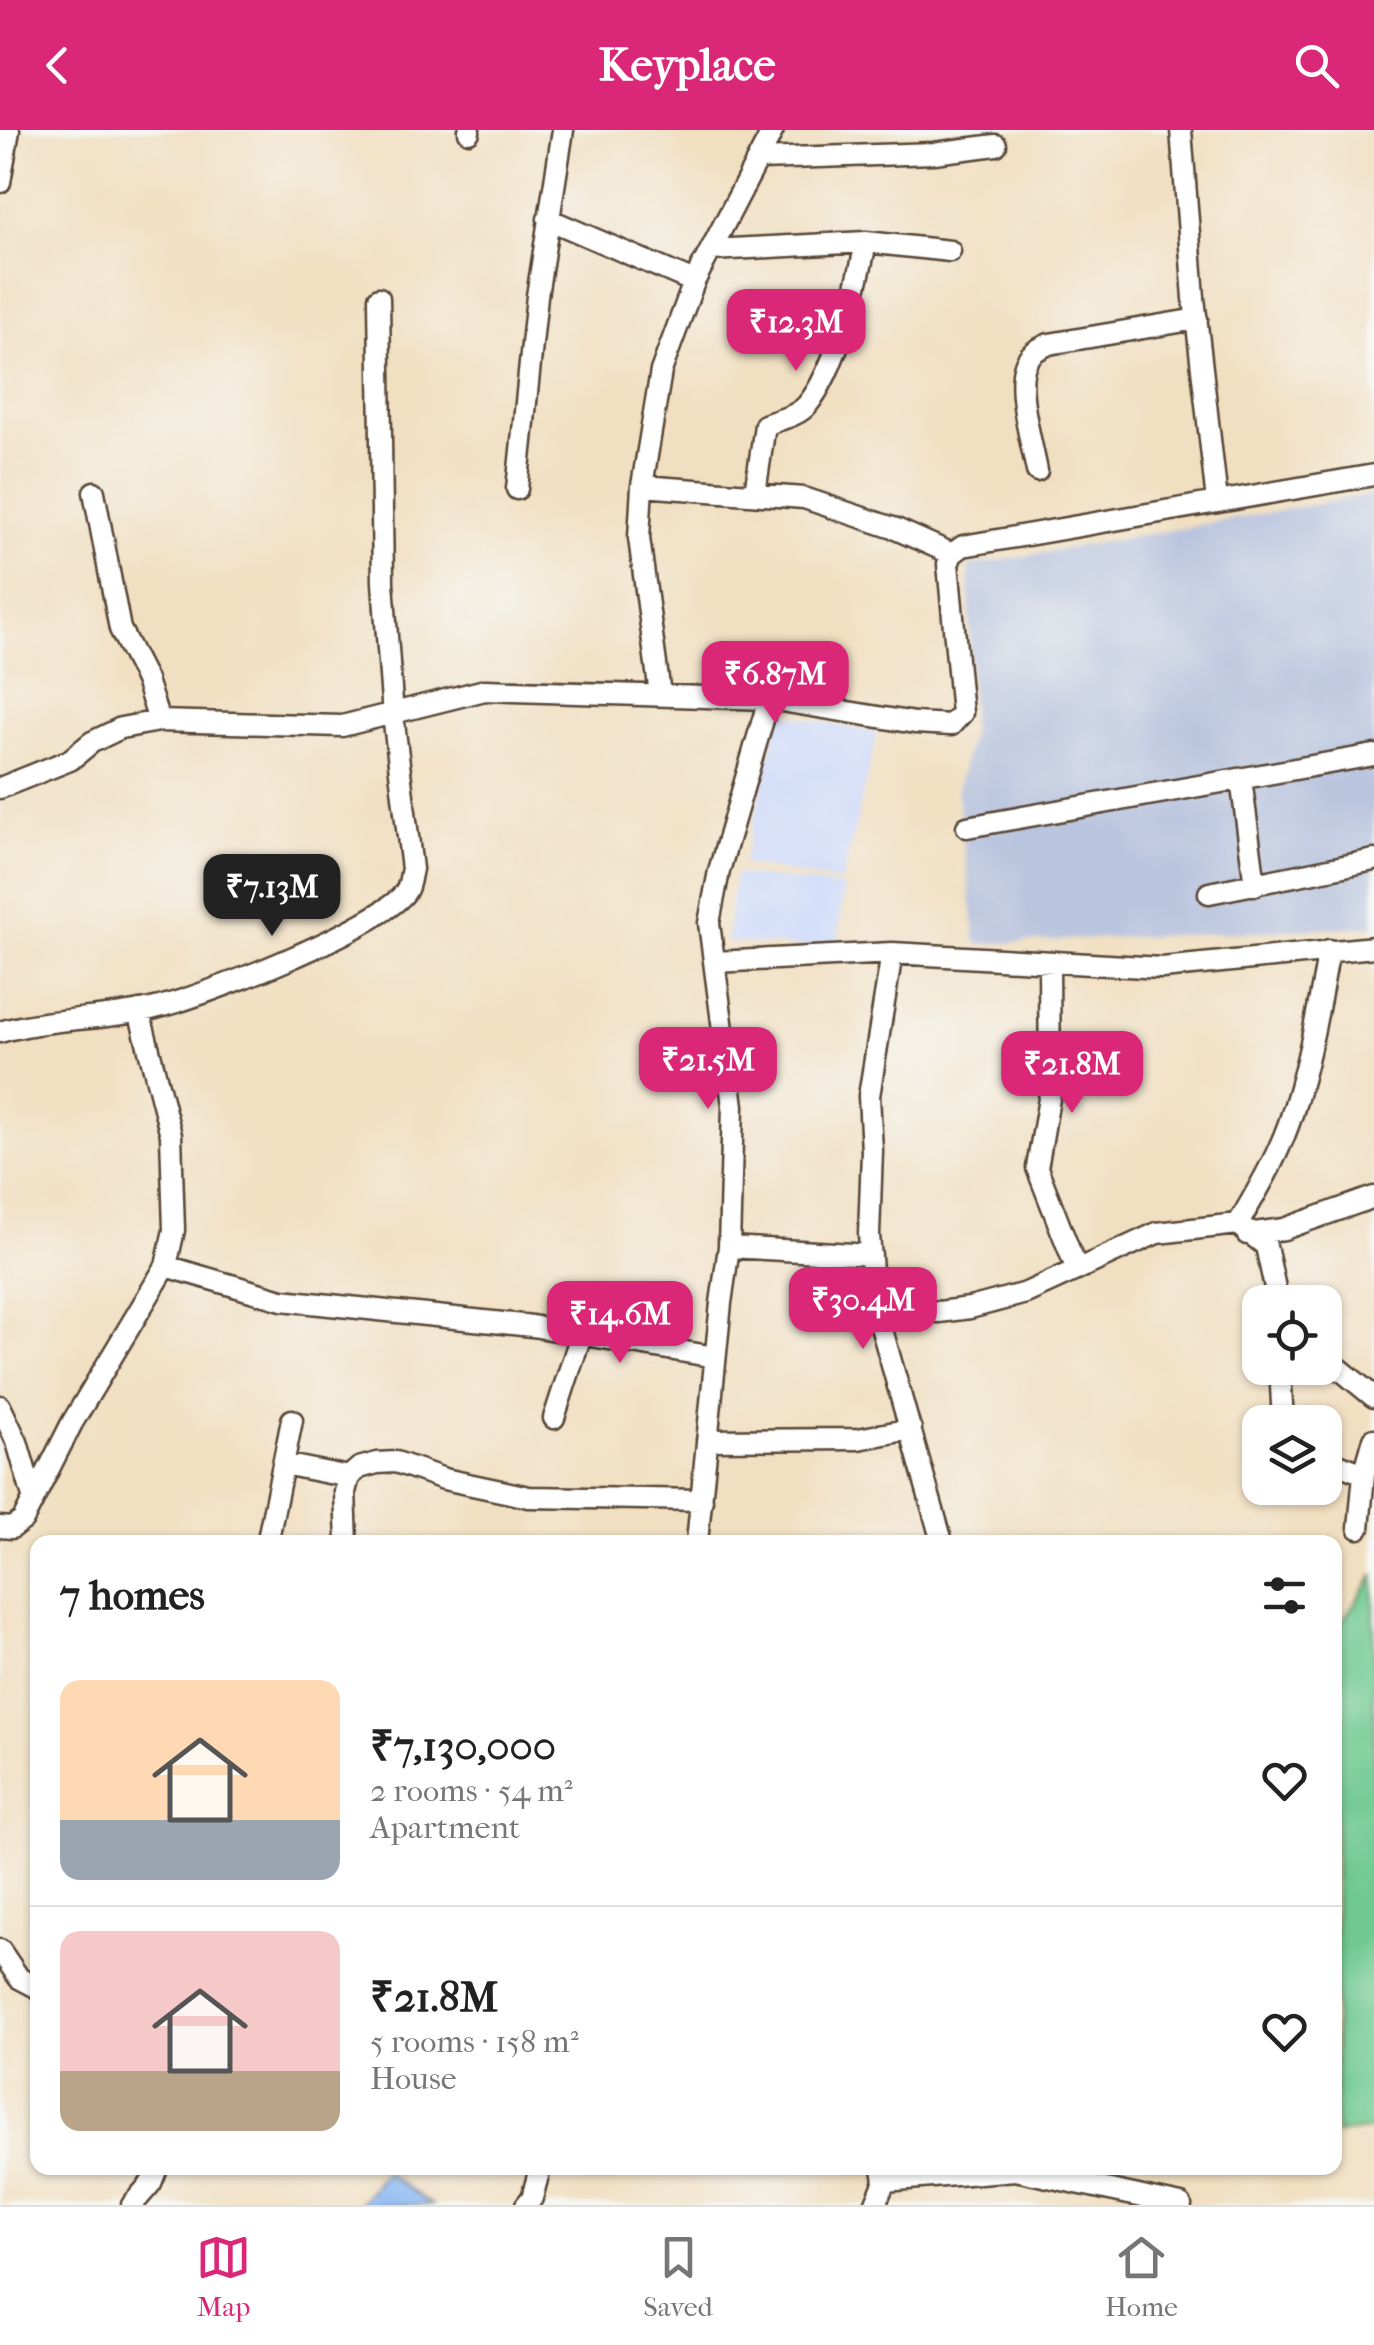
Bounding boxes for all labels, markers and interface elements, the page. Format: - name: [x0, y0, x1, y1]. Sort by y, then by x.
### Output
- icon: back: [30, 38, 85, 93]
- icon: search: [1289, 38, 1344, 93]
- text: Keyplace: [599, 39, 775, 92]
- pin: ₹12.3M: [715, 289, 877, 374]
- text: ₹12.3M: [749, 303, 843, 340]
- pin: ₹6.87M: [694, 641, 856, 726]
- text: ₹6.87M: [724, 655, 826, 692]
- pin: ₹7.13M: [191, 854, 353, 939]
- text: ₹7.13M: [225, 868, 319, 905]
- pin: ₹21.5M: [627, 1027, 789, 1112]
- pin: ₹21.8M: [991, 1031, 1153, 1116]
- text: ₹21.5M: [661, 1041, 755, 1078]
- text: ₹21.8M: [1023, 1045, 1121, 1082]
- pin: ₹30.4M: [782, 1267, 944, 1352]
- pin: ₹14.6M: [539, 1281, 701, 1366]
- text: ₹30.4M: [811, 1281, 915, 1318]
- map controls: [1242, 1285, 1342, 1505]
- button: locate: [1242, 1285, 1342, 1385]
- text: ₹14.6M: [569, 1295, 671, 1332]
- button: layers: [1242, 1405, 1342, 1505]
- icon: filters: [1257, 1568, 1312, 1623]
- text: 7 homes: [60, 1571, 205, 1620]
- icon: home: [140, 1720, 260, 1840]
- text: ₹7,130,000: [370, 1722, 556, 1771]
- icon: heart: [1257, 1753, 1312, 1808]
- text: 2 rooms · 54 m²: [370, 1772, 573, 1809]
- text: Apartment: [370, 1809, 520, 1846]
- icon: home: [140, 1971, 260, 2091]
- text: ₹21.8M: [370, 1973, 498, 2022]
- icon: heart: [1257, 2004, 1312, 2059]
- text: 5 rooms · 158 m²: [370, 2023, 579, 2060]
- text: House: [370, 2060, 457, 2097]
- tab: Map: [196, 2230, 251, 2323]
- tab: Saved: [643, 2230, 713, 2323]
- tab: Home: [1105, 2230, 1178, 2323]

